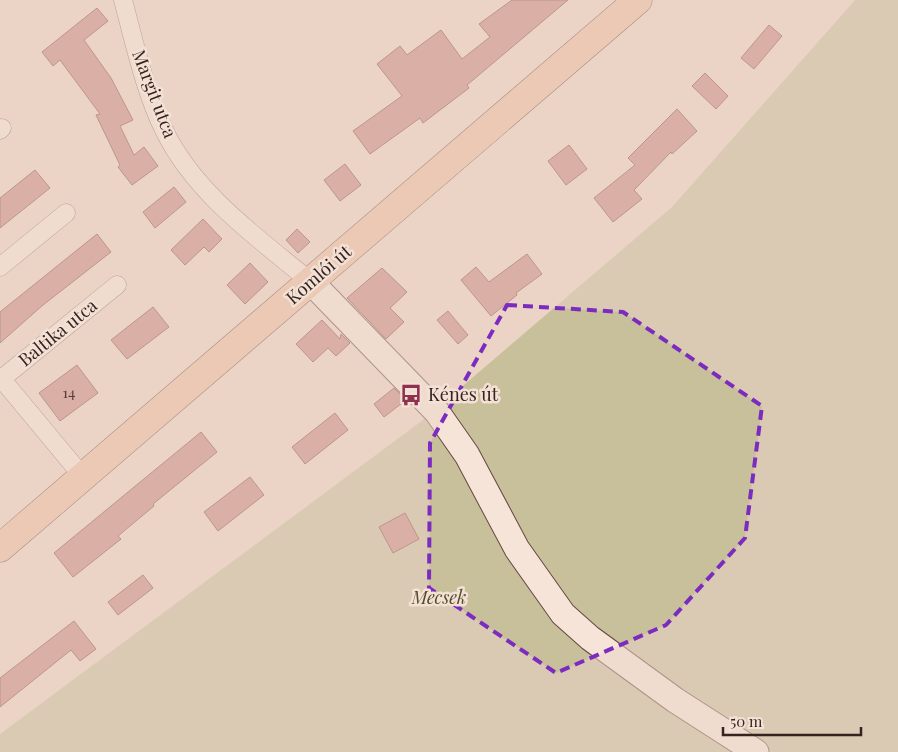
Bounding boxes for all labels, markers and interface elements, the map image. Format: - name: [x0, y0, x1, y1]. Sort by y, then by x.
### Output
- street label: Margit utca: [127, 46, 183, 141]
- street label: Komlói út: [281, 239, 357, 309]
- street label: Baltika utca: [13, 293, 102, 371]
- house number: 14: [63, 382, 75, 402]
- bus stop icon: Kénes út: [398, 382, 424, 408]
- place label: Kénes út: [428, 382, 499, 406]
- park label: Mecsek: [411, 585, 466, 609]
- scale bar: [723, 704, 860, 736]
- text: 50 m: [730, 711, 763, 731]

